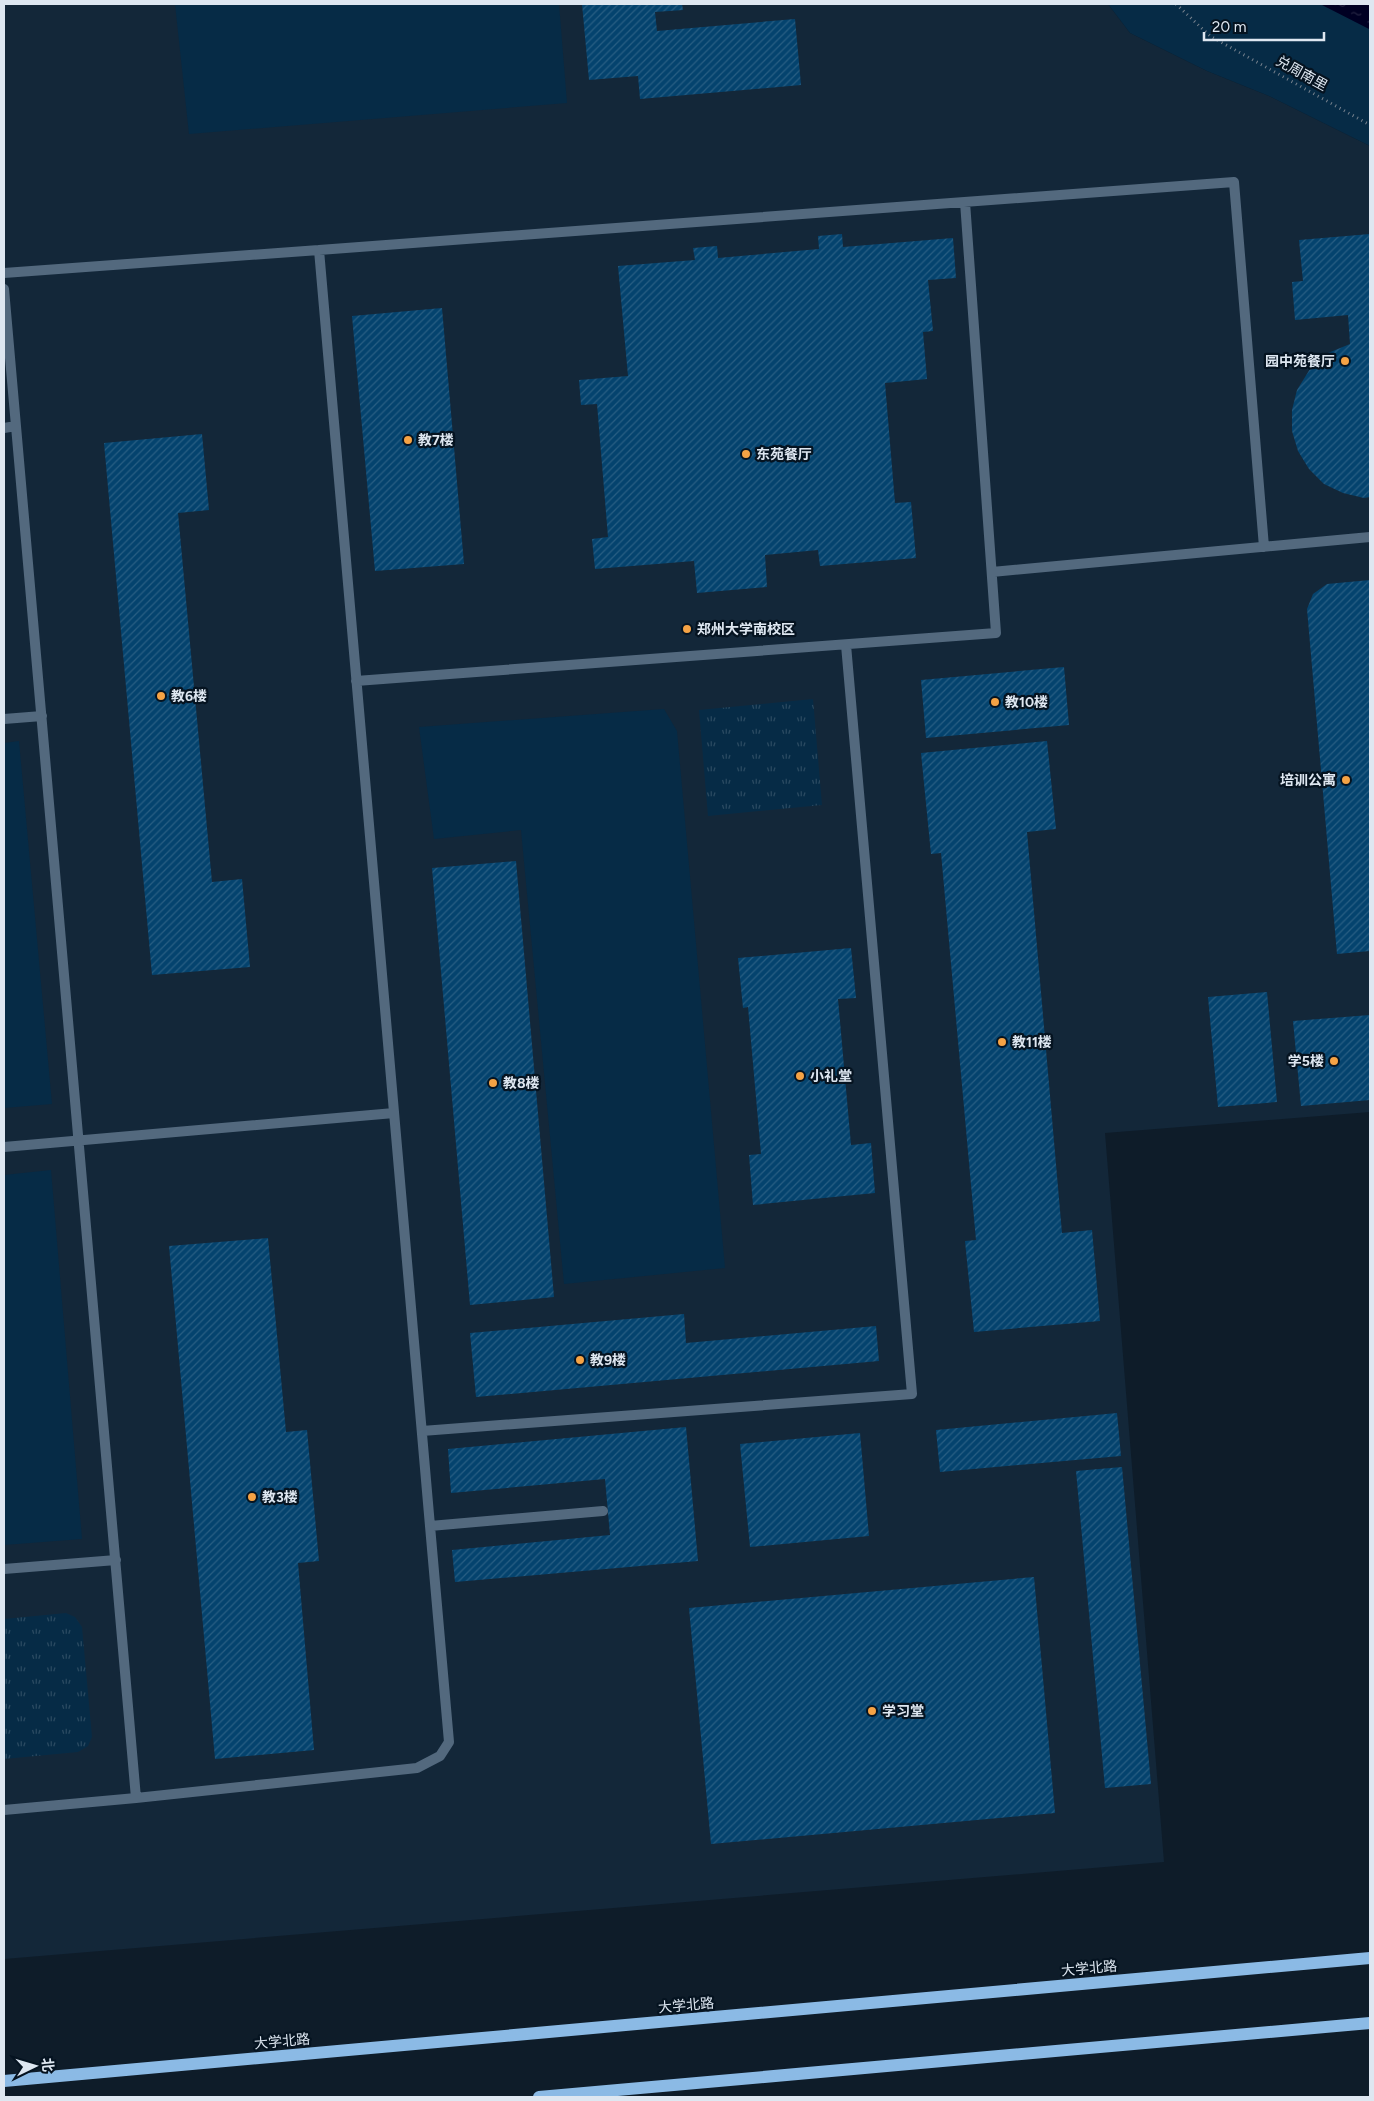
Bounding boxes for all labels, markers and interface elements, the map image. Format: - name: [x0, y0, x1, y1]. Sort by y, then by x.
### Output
- scale bar: [1204, 10, 1324, 42]
- text: 20 m: [1212, 18, 1246, 36]
- street label: 兑周南里: [1273, 52, 1330, 94]
- place label: 园中苑餐厅: [1265, 353, 1335, 370]
- marker: 园中苑餐厅: [1339, 355, 1351, 367]
- place label: 教7楼: [418, 432, 454, 449]
- marker: 教7楼: [402, 434, 414, 446]
- place label: 东苑餐厅: [756, 446, 812, 463]
- marker: 东苑餐厅: [740, 448, 752, 460]
- place label: 郑州大学南校区: [697, 621, 795, 638]
- marker: 郑州大学南校区: [681, 623, 693, 635]
- place label: 教6楼: [171, 688, 207, 705]
- marker: 教6楼: [155, 690, 167, 702]
- place label: 教10楼: [1005, 694, 1048, 711]
- marker: 教10楼: [989, 696, 1001, 708]
- place label: 培训公寓: [1280, 772, 1336, 789]
- marker: 培训公寓: [1340, 774, 1352, 786]
- place label: 教11楼: [1012, 1034, 1052, 1051]
- marker: 教11楼: [996, 1036, 1008, 1048]
- place label: 学5楼: [1288, 1053, 1324, 1070]
- marker: 学5楼: [1328, 1055, 1340, 1067]
- place label: 小礼堂: [810, 1068, 852, 1085]
- marker: 小礼堂: [794, 1070, 806, 1082]
- place label: 教8楼: [503, 1075, 540, 1092]
- marker: 教8楼: [487, 1077, 499, 1089]
- place label: 教9楼: [590, 1352, 626, 1369]
- marker: 教9楼: [574, 1354, 586, 1366]
- place label: 教3楼: [262, 1489, 298, 1506]
- marker: 教3楼: [246, 1491, 258, 1503]
- place label: 学习堂: [882, 1703, 924, 1720]
- marker: 学习堂: [866, 1705, 878, 1717]
- street label: 大学北路: [1060, 1958, 1118, 1979]
- street label: 大学北路: [657, 1995, 715, 2016]
- street label: 大学北路: [253, 2031, 311, 2052]
- north arrow: [10, 2041, 60, 2091]
- text: 北: [38, 2057, 57, 2073]

